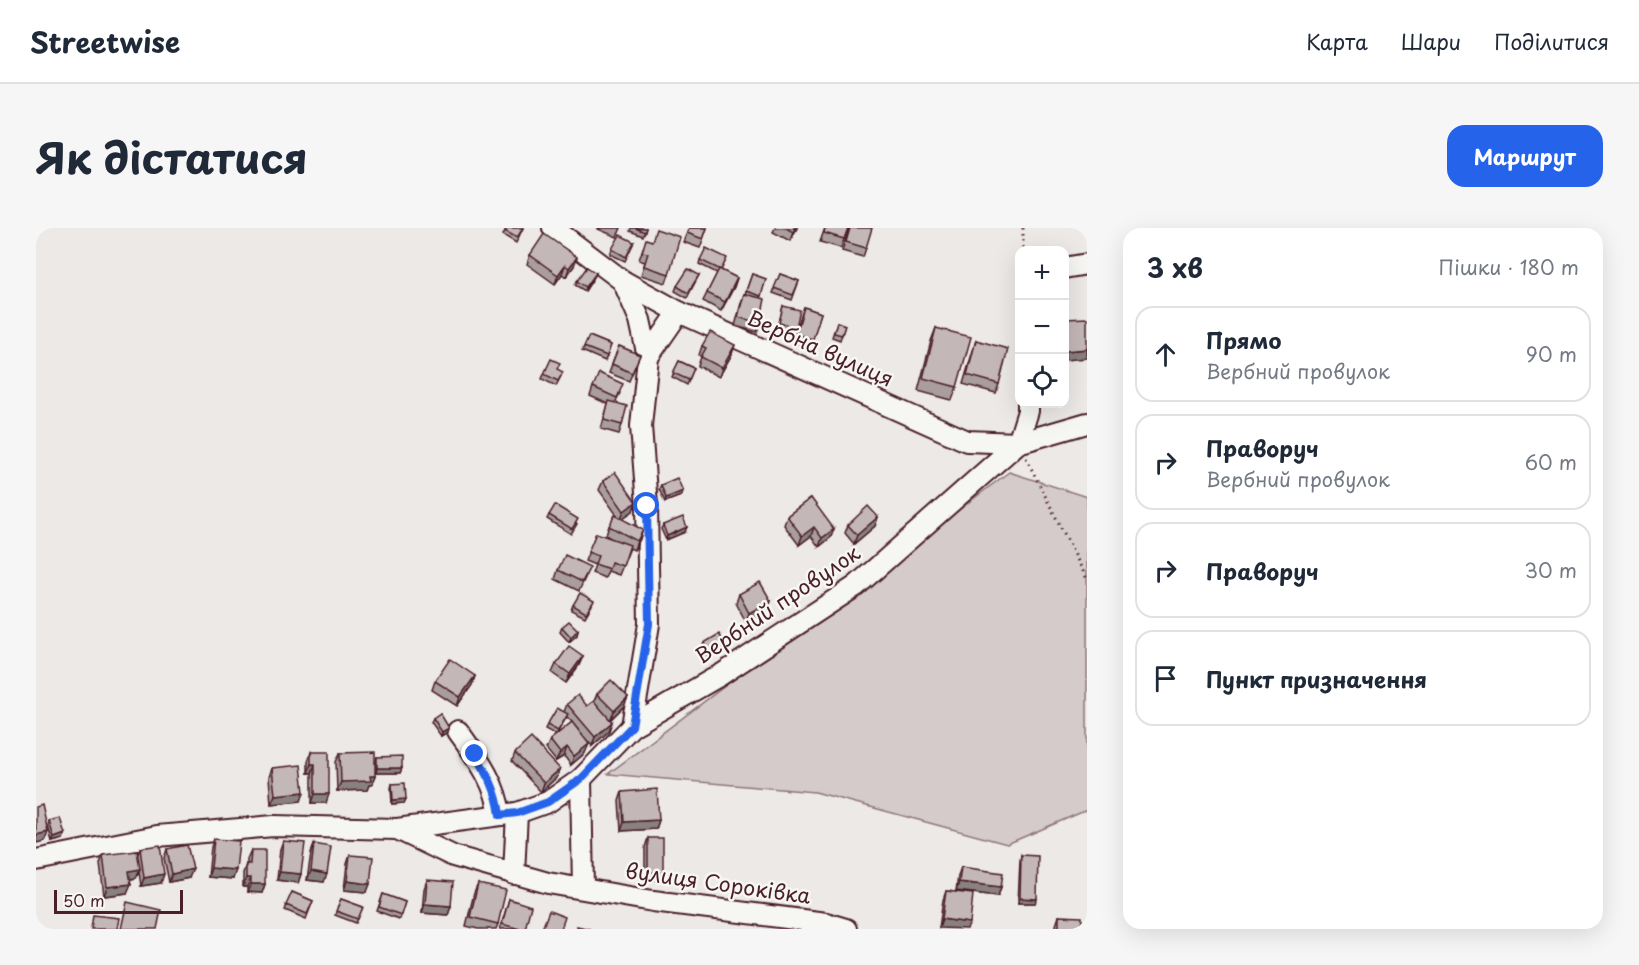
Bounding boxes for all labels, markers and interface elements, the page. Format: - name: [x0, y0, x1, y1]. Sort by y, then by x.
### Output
- text: Streetwise: [30, 20, 180, 63]
- text: Карта: [1306, 25, 1368, 57]
- text: Шари: [1401, 25, 1461, 57]
- text: Поділитися: [1494, 25, 1609, 57]
- text: Як дістатися: [36, 125, 308, 188]
- button: Маршрут: [1447, 125, 1603, 187]
- map controls: [1015, 246, 1069, 408]
- button: +: [1015, 246, 1069, 300]
- text: 3 хв: [1147, 248, 1203, 287]
- text: Пішки · 180 m: [1438, 252, 1579, 282]
- button: −: [1015, 300, 1069, 354]
- street label: Вербна вулиця: [743, 301, 899, 394]
- text: Прямо: [1206, 323, 1281, 356]
- icon: ahead: [1149, 338, 1182, 371]
- text: 90 m: [1526, 339, 1577, 369]
- button: locate: [1015, 354, 1069, 408]
- text: Вербний провулок: [1206, 356, 1390, 386]
- text: Праворуч: [1206, 431, 1319, 464]
- icon: right: [1149, 446, 1182, 479]
- text: 60 m: [1525, 447, 1577, 477]
- text: Вербний провулок: [1206, 464, 1390, 494]
- route start: [633, 492, 659, 518]
- street label: Вербний провулок: [688, 536, 866, 671]
- icon: right: [1149, 554, 1182, 587]
- text: Праворуч: [1206, 554, 1319, 587]
- text: 30 m: [1524, 555, 1577, 585]
- icon: arrive: [1149, 662, 1182, 695]
- text: Пункт призначення: [1206, 662, 1427, 695]
- route end: [461, 740, 487, 766]
- street label: вулиця Сороківка: [624, 853, 813, 911]
- scale bar: [54, 887, 183, 914]
- text: 50 m: [63, 888, 104, 912]

